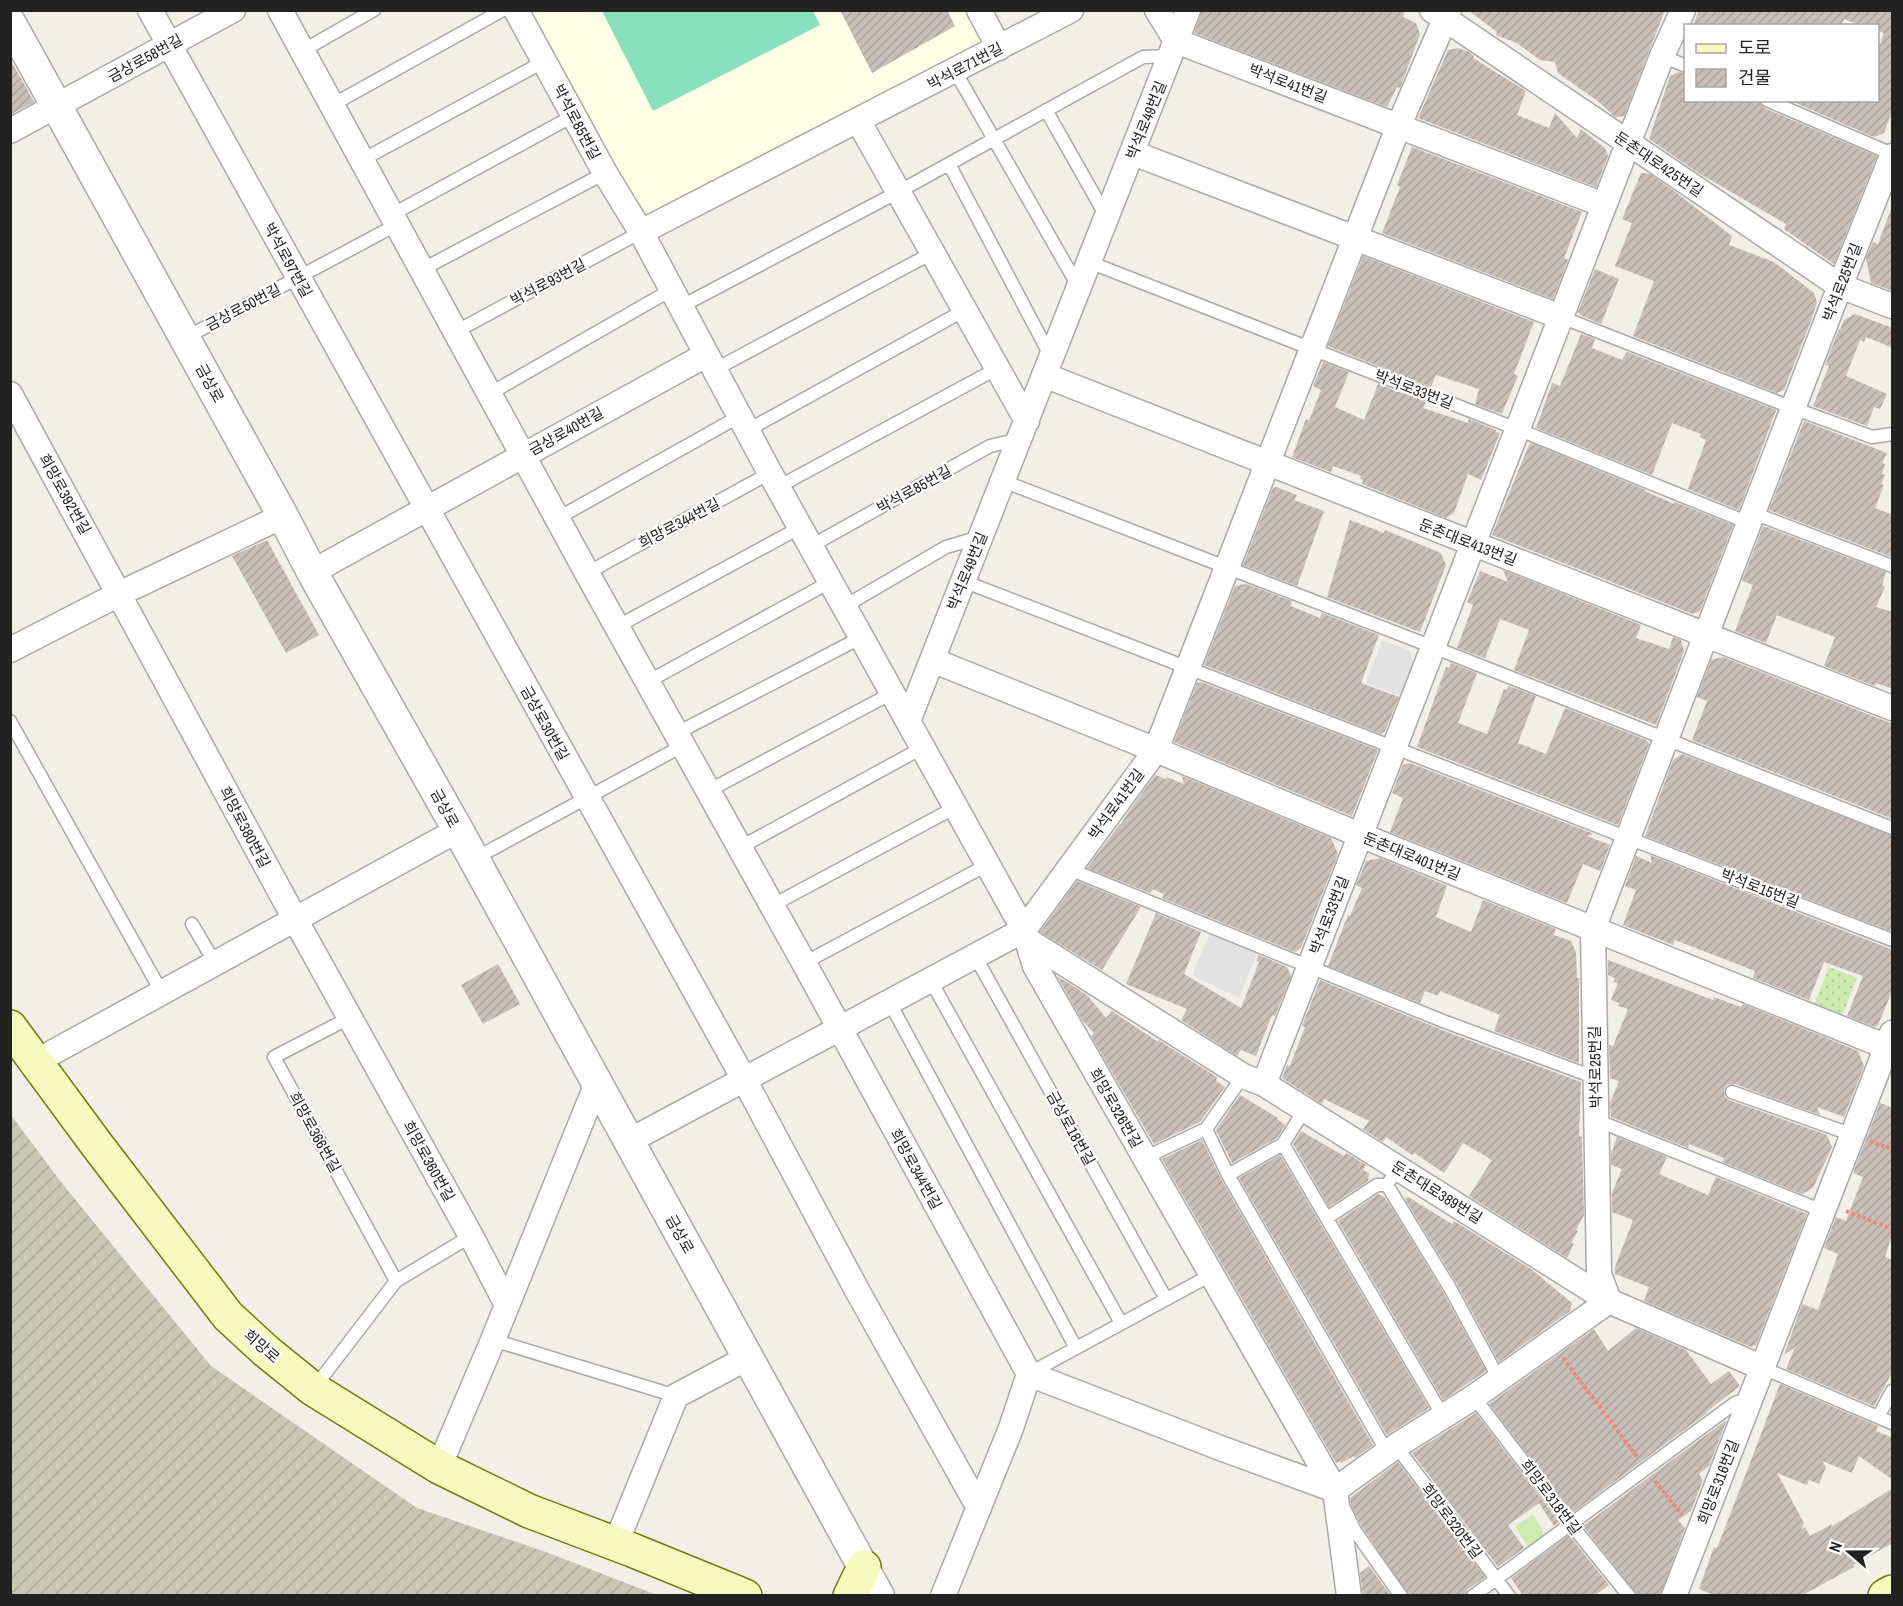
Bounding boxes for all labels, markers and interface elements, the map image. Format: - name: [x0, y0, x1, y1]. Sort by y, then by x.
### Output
- legend: [1684, 24, 1879, 102]
- street label: 금상로58번길: [104, 29, 186, 87]
- text: 도로: [1738, 35, 1771, 60]
- street label: 박석로71번길: [924, 37, 1006, 95]
- street label: 박석로41번길: [1246, 58, 1330, 108]
- text: 건물: [1738, 65, 1771, 90]
- street label: 박석로49번길: [1121, 78, 1171, 162]
- street label: 박석로85번길: [548, 81, 606, 163]
- street label: 둔촌대로425번길: [1610, 126, 1708, 202]
- street label: 박석로97번길: [259, 219, 317, 301]
- street label: 박석로25번길: [1817, 240, 1867, 324]
- street label: 박석로93번길: [507, 253, 589, 311]
- street label: 금상로50번길: [202, 278, 284, 336]
- street label: 금상로: [191, 360, 229, 406]
- street label: 박석로33번길: [1372, 364, 1456, 414]
- street label: 금상로40번길: [525, 402, 607, 460]
- street label: 희망로392번길: [34, 450, 96, 538]
- street label: 박석로85번길: [873, 460, 955, 518]
- street label: 희망로344번길: [635, 493, 723, 553]
- street label: 둔촌대로413번길: [1416, 514, 1520, 570]
- street label: 박석로49번길: [942, 529, 992, 613]
- street label: 금상로30번길: [516, 682, 574, 764]
- street label: 박석로41번길: [1083, 764, 1149, 844]
- street label: 희망로380번길: [215, 783, 275, 871]
- street label: 금상로: [426, 785, 464, 831]
- street label: 둔촌대로401번길: [1360, 827, 1464, 885]
- street label: 박석로15번길: [1718, 863, 1802, 913]
- street label: 박석로33번길: [1304, 873, 1354, 957]
- street label: 박석로25번길: [1584, 1025, 1606, 1109]
- street label: 희망로326번길: [1085, 1064, 1147, 1152]
- street label: 금상로18번길: [1042, 1087, 1100, 1169]
- street label: 희망로366번길: [284, 1088, 346, 1176]
- street label: 희망로360번길: [398, 1117, 460, 1205]
- street label: 희망로344번길: [885, 1125, 947, 1213]
- street label: 둔촌대로389번길: [1388, 1156, 1486, 1228]
- street label: 금상로: [661, 1211, 699, 1257]
- street label: 희망로: [239, 1324, 285, 1368]
- street label: 희망로316번길: [1692, 1436, 1744, 1528]
- street label: 희망로318번길: [1516, 1455, 1586, 1539]
- street label: 희망로320번길: [1417, 1479, 1487, 1563]
- north arrow: [1819, 1522, 1879, 1582]
- text: N: [1823, 1539, 1847, 1555]

